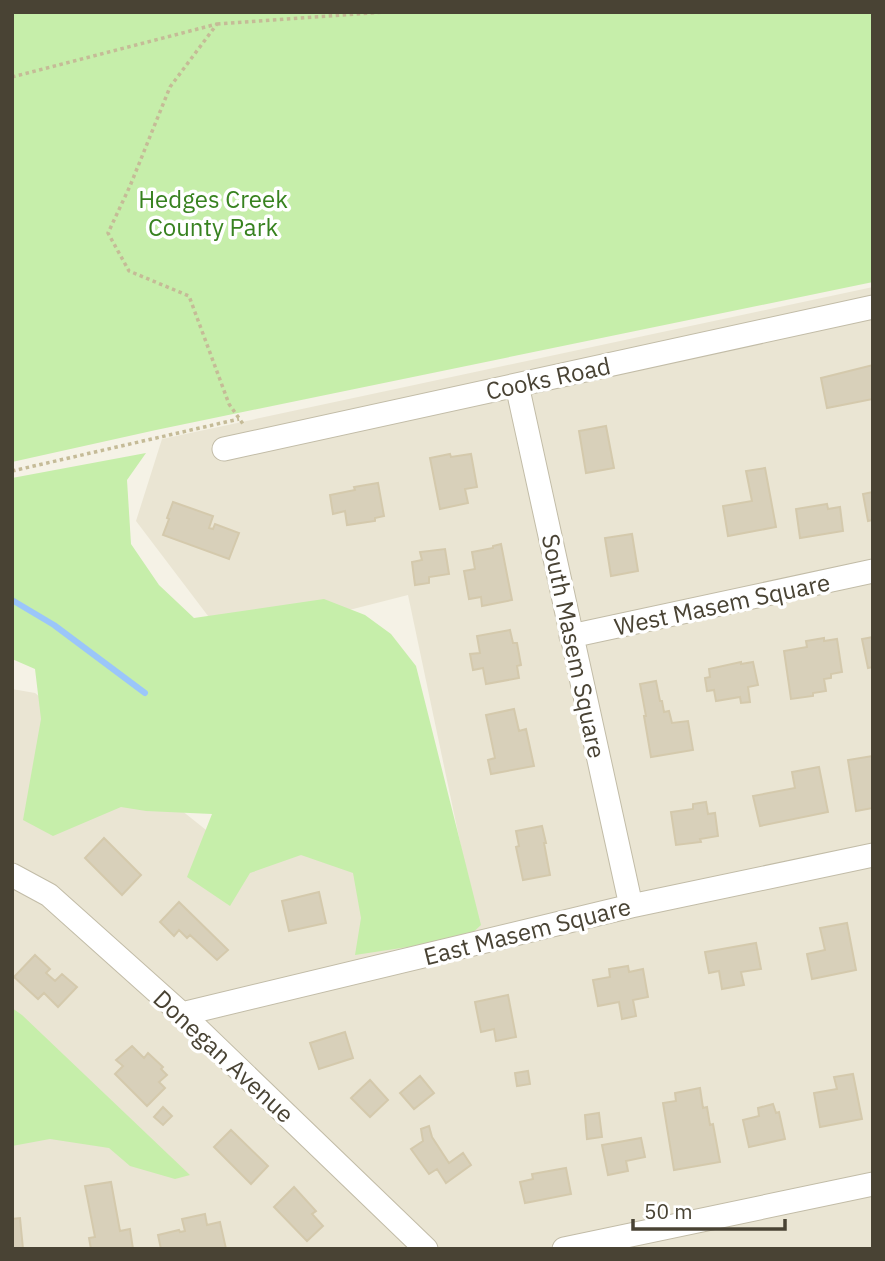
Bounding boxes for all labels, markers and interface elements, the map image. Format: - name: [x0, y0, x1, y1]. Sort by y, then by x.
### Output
- park label: Hedges Creek County Park: [138, 183, 288, 243]
- street label: Cooks Road: [483, 349, 613, 407]
- street label: South Masem Square: [535, 531, 613, 761]
- street label: West Masem Square: [611, 566, 833, 642]
- street label: East Masem Square: [420, 890, 634, 972]
- street label: Donegan Avenue: [147, 983, 301, 1129]
- scale bar: [633, 1188, 785, 1232]
- text: 50 m: [644, 1197, 693, 1225]

